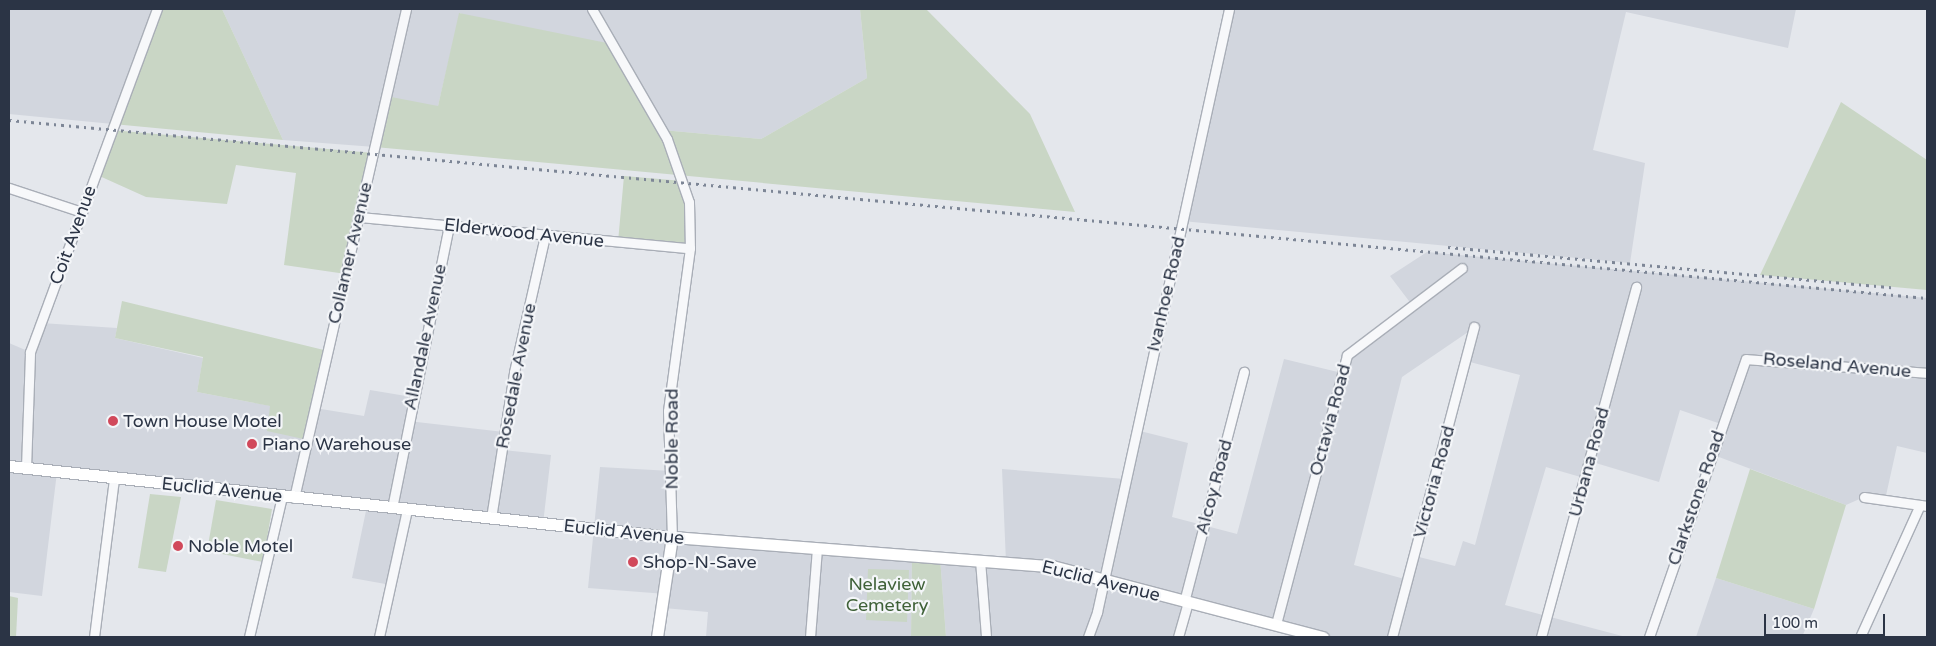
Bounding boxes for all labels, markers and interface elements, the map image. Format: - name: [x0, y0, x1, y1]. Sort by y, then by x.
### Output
- street label: Collamer Avenue: [323, 180, 377, 326]
- street label: Coit Avenue: [45, 183, 101, 287]
- street label: Elderwood Avenue: [443, 214, 605, 252]
- street label: Ivanhoe Road: [1142, 234, 1190, 354]
- street label: Allandale Avenue: [399, 262, 451, 412]
- street label: Rosedale Avenue: [491, 301, 541, 451]
- street label: Roseland Avenue: [1762, 348, 1912, 382]
- street label: Octavia Road: [1305, 362, 1355, 478]
- street label: Noble Road: [661, 388, 683, 490]
- street label: Urbana Road: [1564, 405, 1614, 519]
- place label: Town House Motel: [123, 410, 282, 432]
- marker: Town House Motel: [107, 415, 119, 427]
- street label: Victoria Road: [1409, 423, 1459, 541]
- street label: Clarkstone Road: [1663, 428, 1729, 568]
- place label: Piano Warehouse: [262, 433, 411, 455]
- street label: Alcoy Road: [1191, 437, 1237, 537]
- marker: Piano Warehouse: [246, 438, 258, 450]
- street label: Euclid Avenue: [161, 473, 283, 507]
- street label: Euclid Avenue: [563, 515, 685, 549]
- place label: Noble Motel: [188, 535, 293, 557]
- marker: Noble Motel: [172, 540, 184, 552]
- place label: Shop-N-Save: [643, 551, 757, 573]
- marker: Shop-N-Save: [627, 556, 639, 568]
- street label: Euclid Avenue: [1040, 556, 1162, 606]
- park label: Nelaview Cemetery: [846, 574, 928, 616]
- scale bar: [1766, 604, 1887, 636]
- text: 100 m: [1772, 614, 1818, 632]

